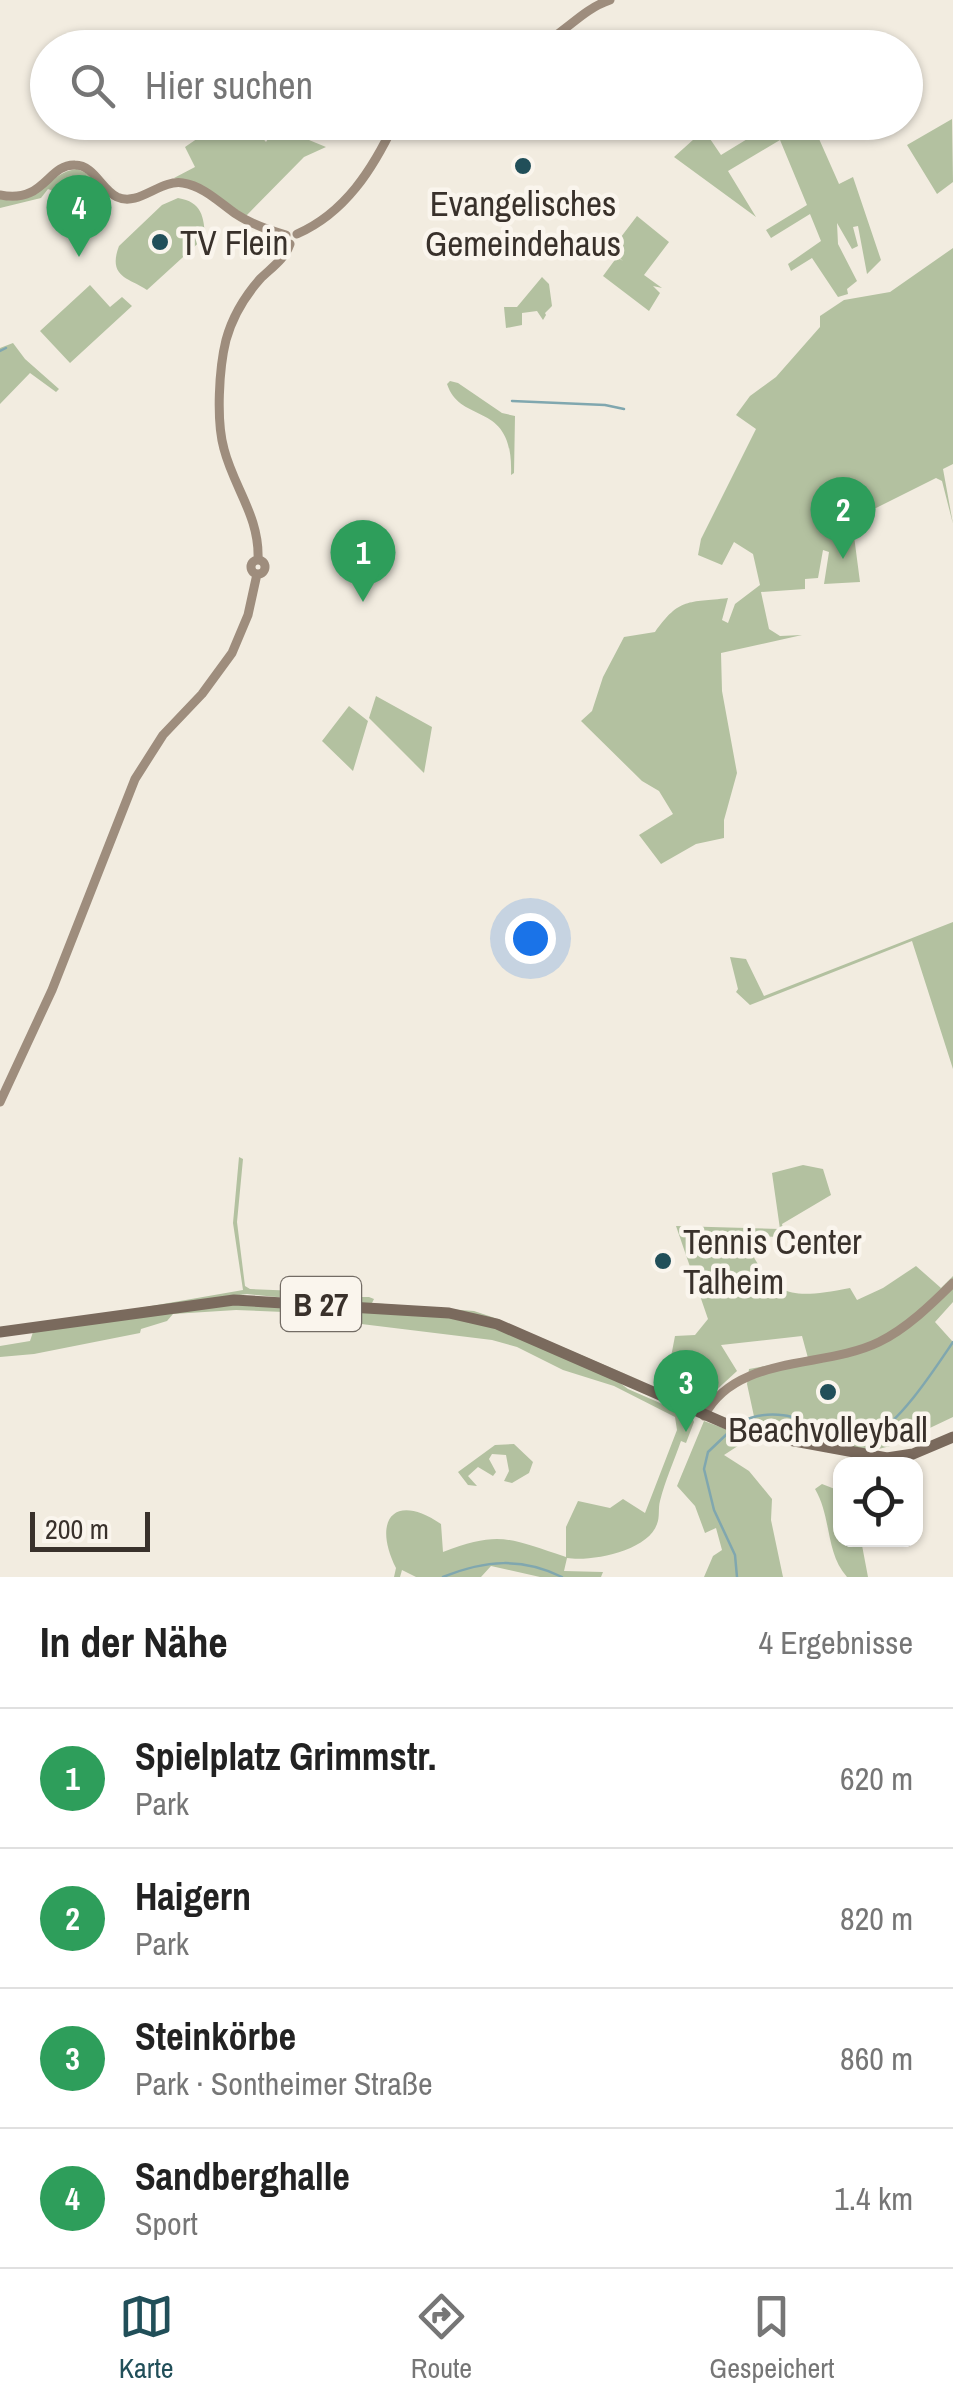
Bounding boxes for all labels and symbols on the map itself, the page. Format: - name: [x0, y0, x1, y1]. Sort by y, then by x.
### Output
- marker: Evangelisches Gemeindehaus: [512, 155, 534, 177]
- pin: 4: [46, 174, 112, 257]
- place label: Evangelisches Gemeindehaus: [425, 180, 621, 267]
- place label: TV Flein: [180, 219, 288, 266]
- marker: TV Flein: [149, 231, 171, 253]
- pin: 2: [810, 476, 876, 559]
- pin: 1: [330, 520, 396, 602]
- your location: [505, 913, 556, 964]
- place label: Tennis Center Talheim: [683, 1218, 862, 1305]
- marker: Tennis Center Talheim: [652, 1250, 674, 1272]
- road number: B 27: [281, 1277, 361, 1331]
- pin: 3: [654, 1350, 718, 1432]
- marker: Beachvolleyball: [817, 1381, 839, 1403]
- place label: Beachvolleyball: [728, 1406, 928, 1453]
- scale bar: [30, 1507, 150, 1552]

